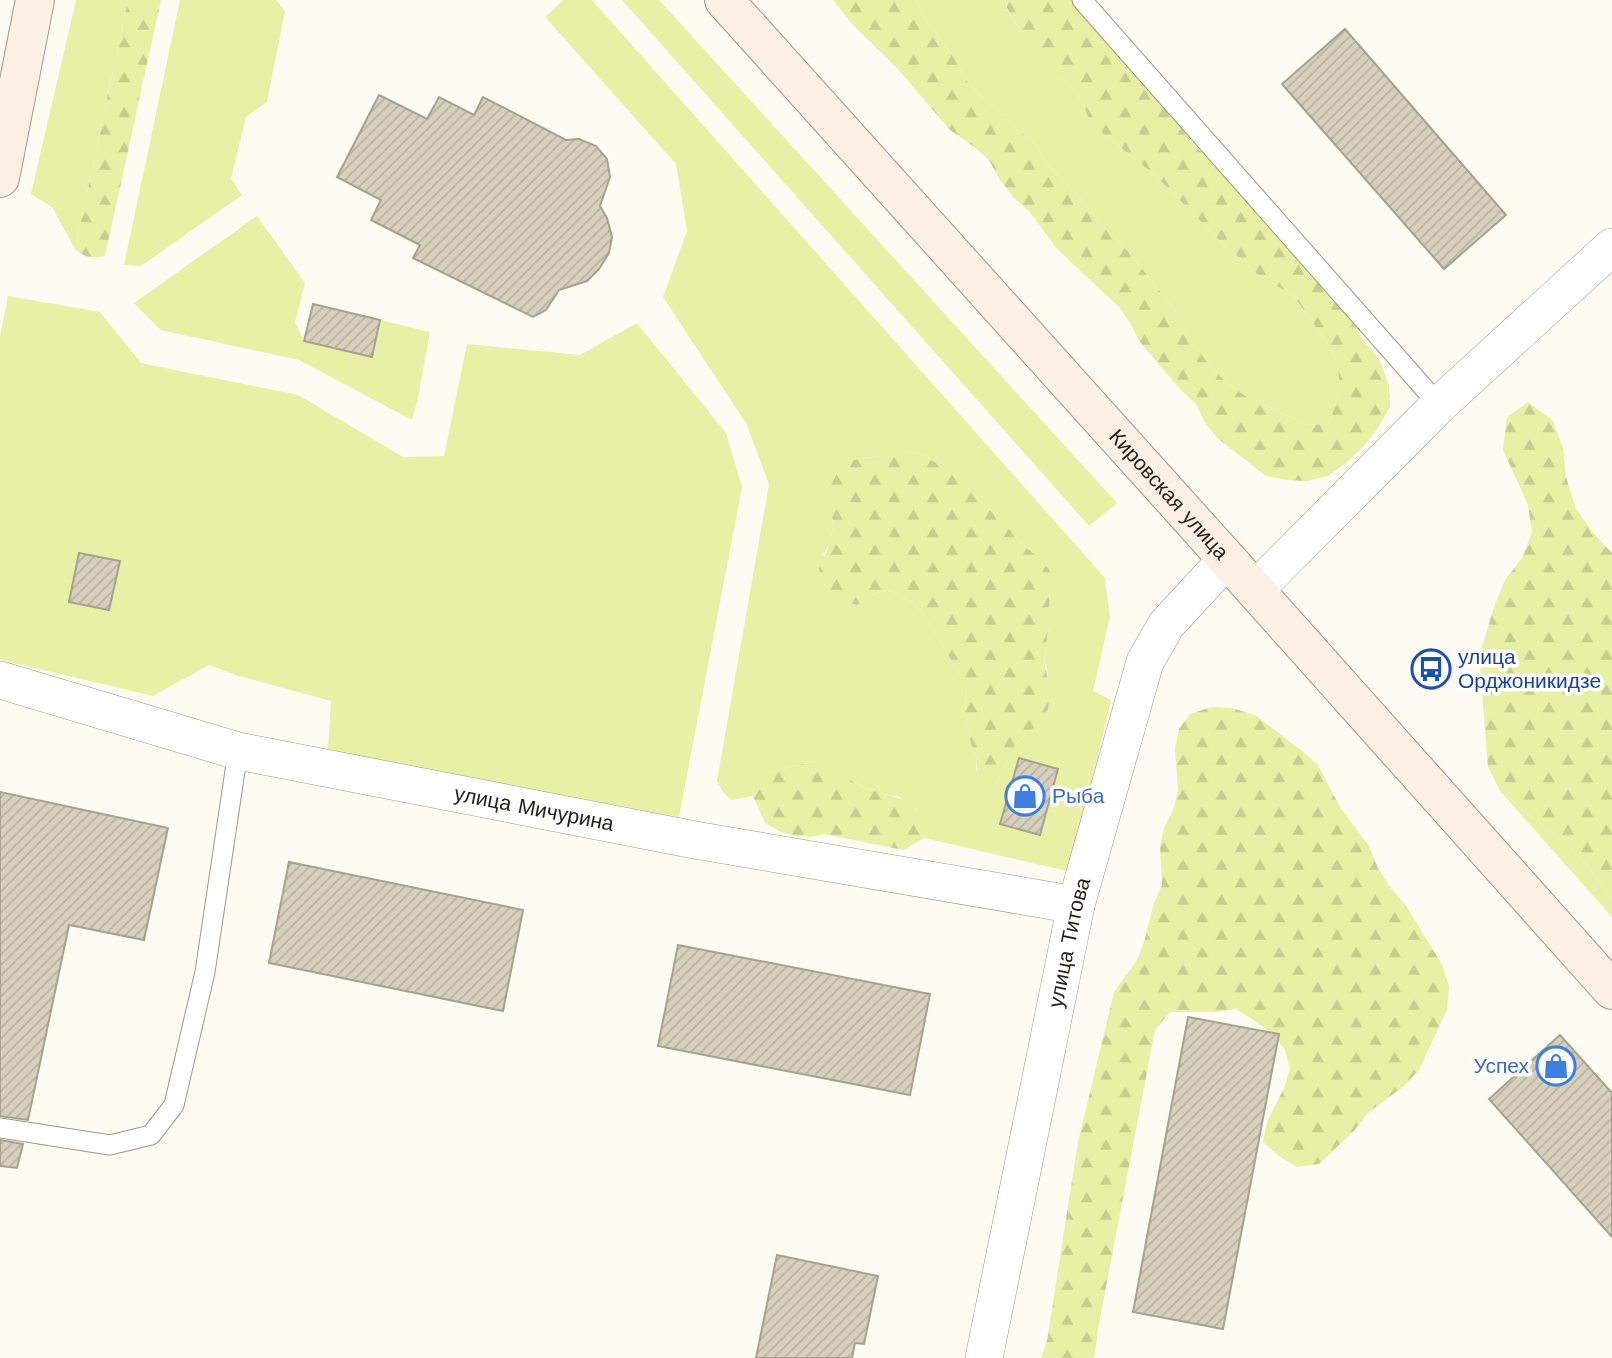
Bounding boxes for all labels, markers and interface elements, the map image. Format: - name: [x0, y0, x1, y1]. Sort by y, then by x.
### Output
- street label: Кировская улица: [1104, 424, 1234, 564]
- place label: улица Орджоникидзе: [1458, 644, 1601, 693]
- bus stop icon: улица Орджоникидзе: [1410, 648, 1452, 690]
- shop icon: Рыба: [1004, 775, 1046, 817]
- street label: улица Мичурина: [452, 780, 616, 836]
- place label: Рыба: [1052, 783, 1105, 808]
- street label: улица Титова: [1042, 874, 1095, 1010]
- shop icon: Успех: [1535, 1045, 1577, 1087]
- place label: Успех: [1473, 1053, 1529, 1078]

